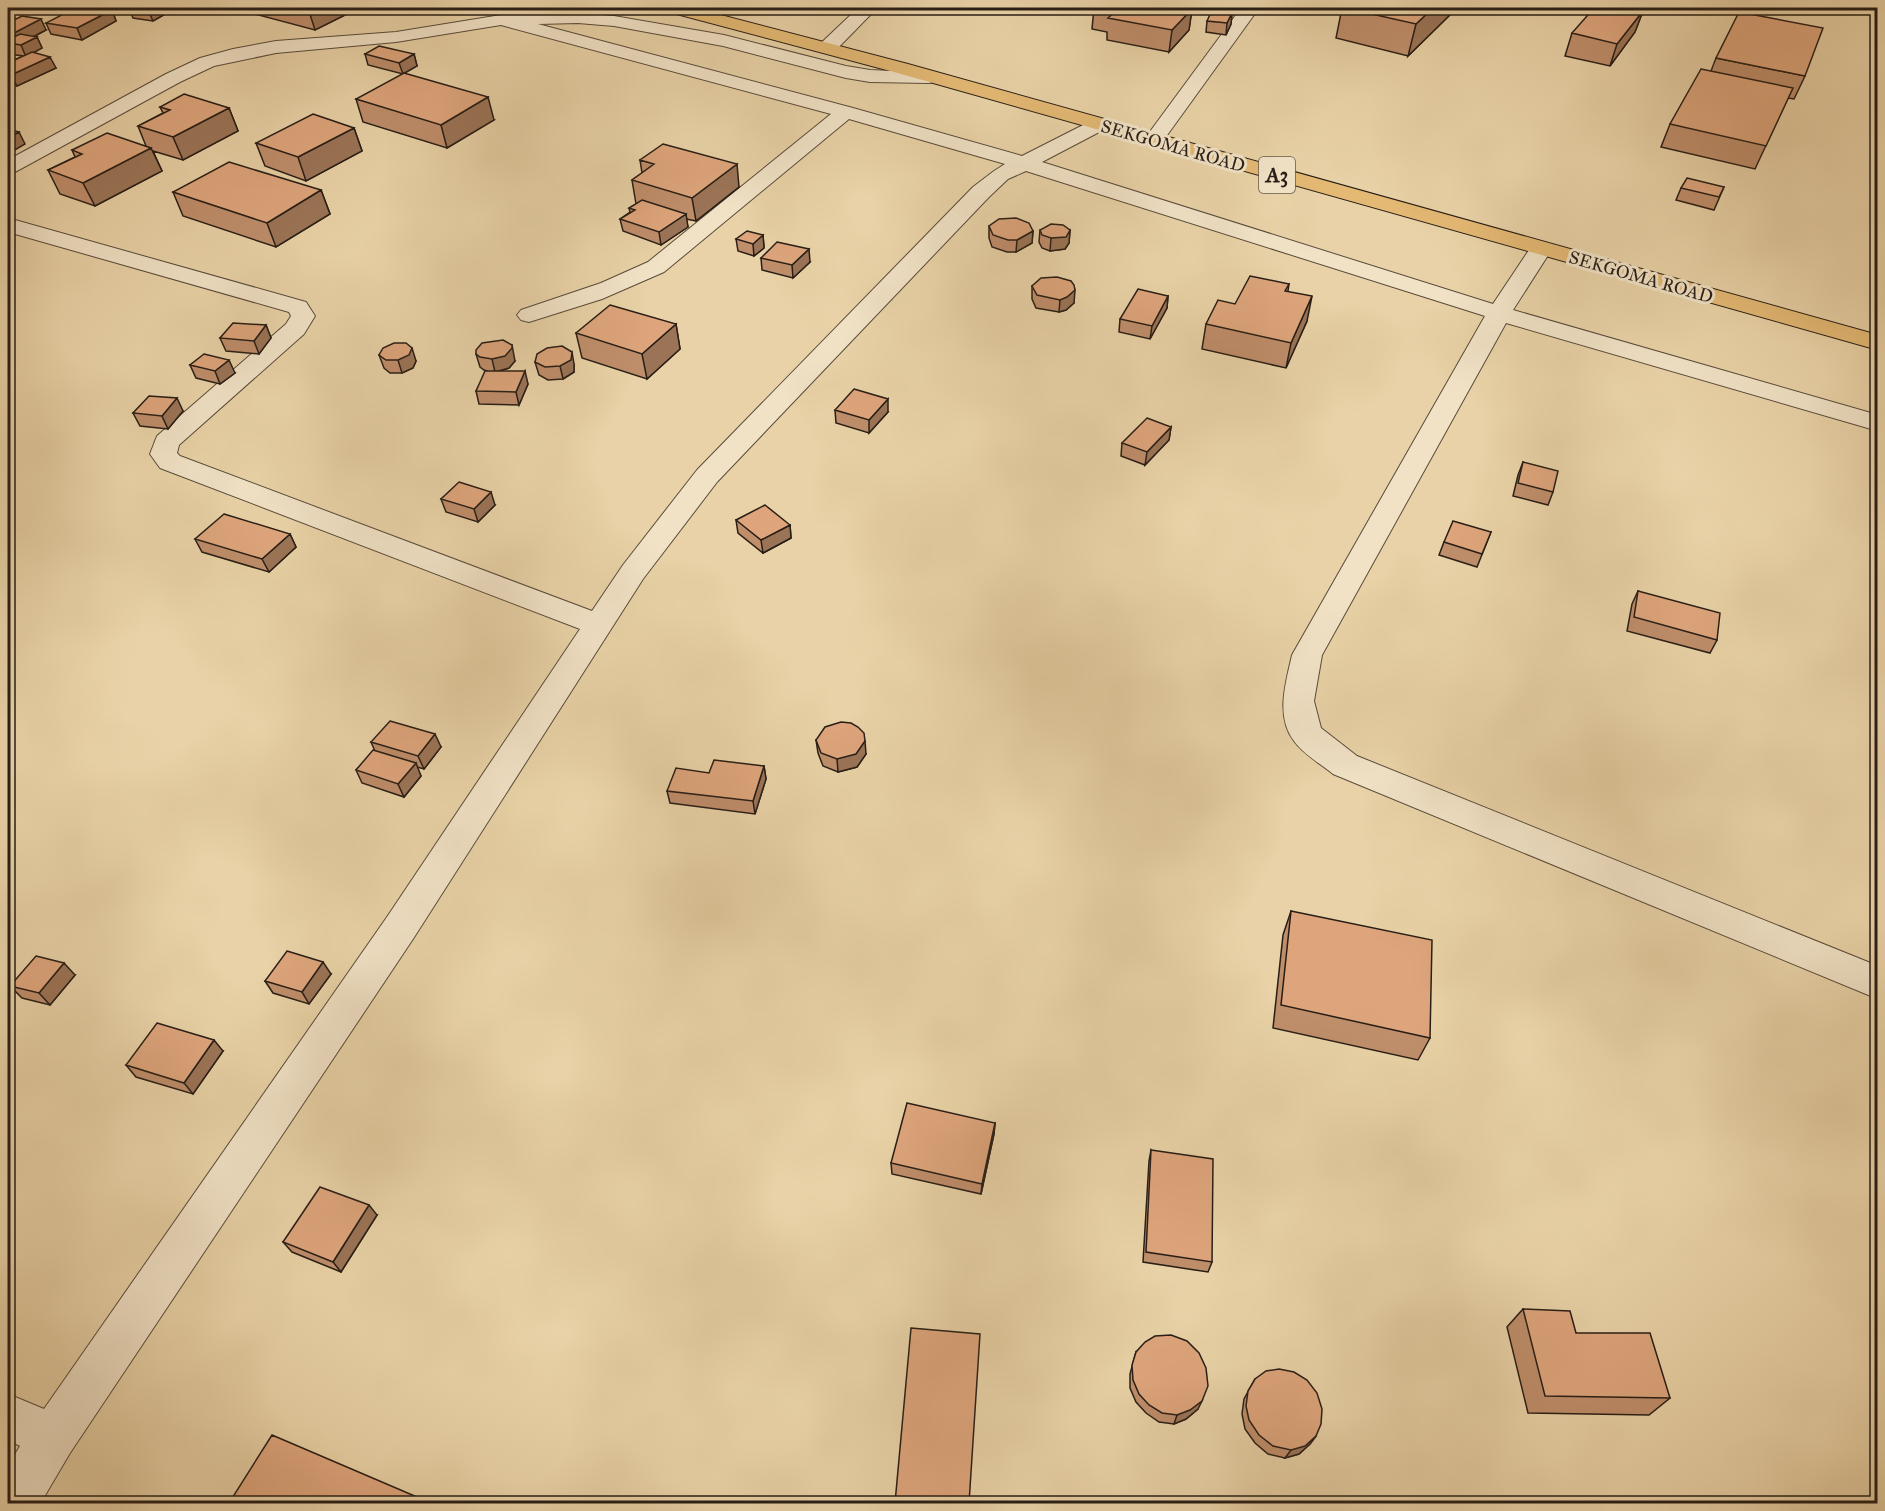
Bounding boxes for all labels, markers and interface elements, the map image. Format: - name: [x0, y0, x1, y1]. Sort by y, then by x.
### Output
- street label: SEKGOMA ROAD: [1098, 115, 1248, 177]
- road number: A3: [1259, 157, 1295, 193]
- street label: SEKGOMA ROAD: [1566, 246, 1716, 308]

